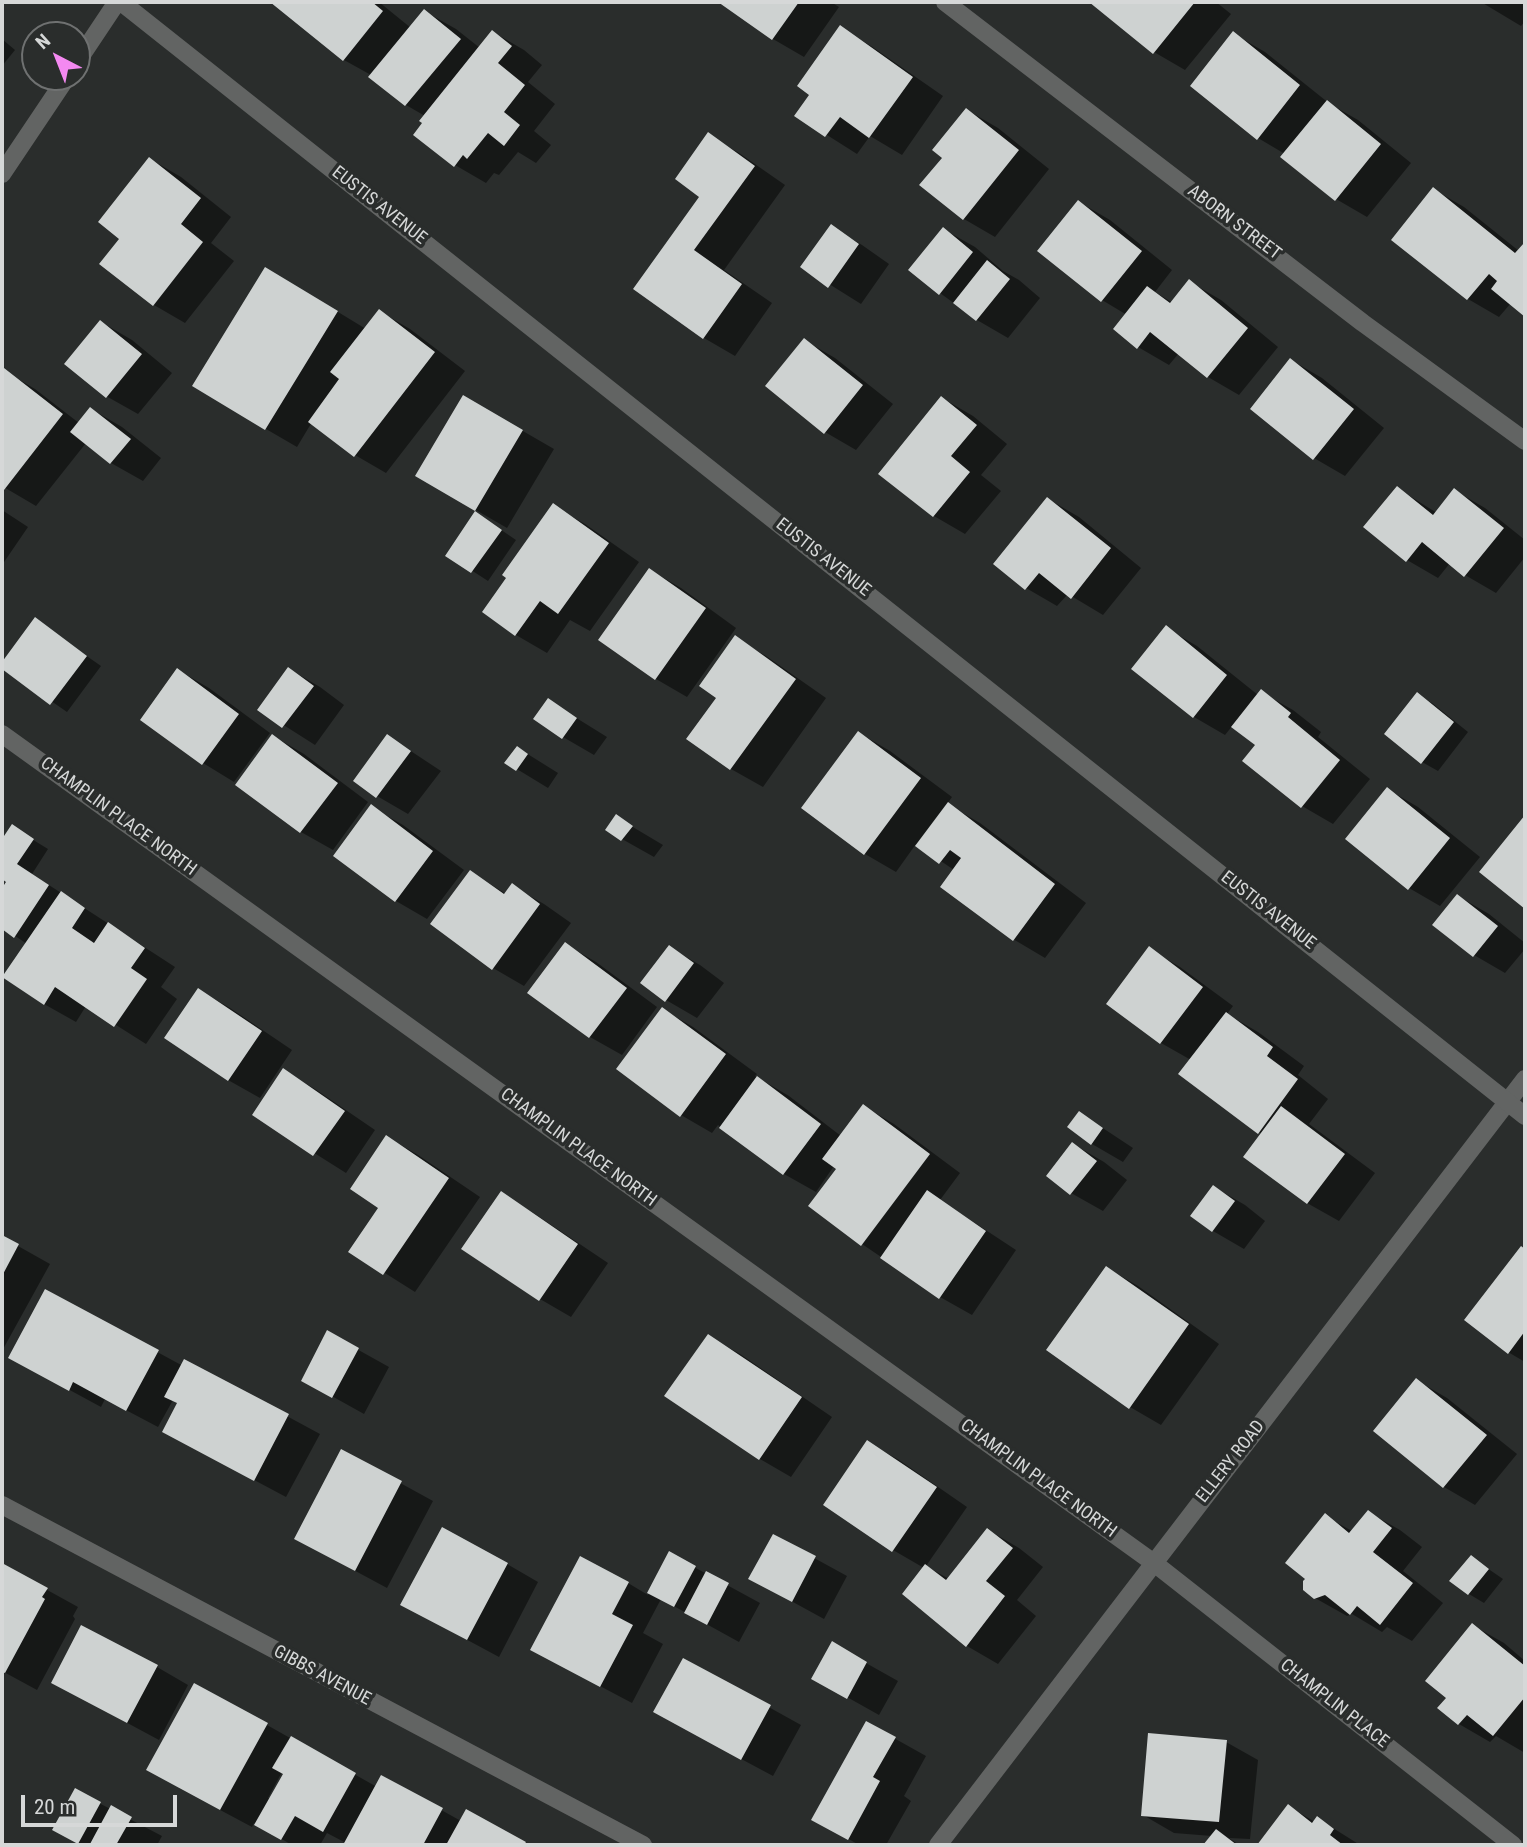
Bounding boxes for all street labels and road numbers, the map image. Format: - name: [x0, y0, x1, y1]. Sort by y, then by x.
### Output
- street label: EUSTIS AVENUE: [327, 162, 431, 250]
- street label: ABORN STREET: [1183, 181, 1285, 265]
- street label: EUSTIS AVENUE: [771, 514, 875, 602]
- street label: CHAMPLIN PLACE NORTH: [36, 753, 200, 881]
- street label: EUSTIS AVENUE: [1216, 867, 1320, 955]
- street label: CHAMPLIN PLACE NORTH: [496, 1084, 660, 1212]
- street label: CHAMPLIN PLACE NORTH: [956, 1415, 1120, 1543]
- street label: ELLERY ROAD: [1192, 1417, 1270, 1507]
- street label: GIBBS AVENUE: [270, 1641, 374, 1711]
- street label: CHAMPLIN PLACE: [1275, 1655, 1393, 1753]

